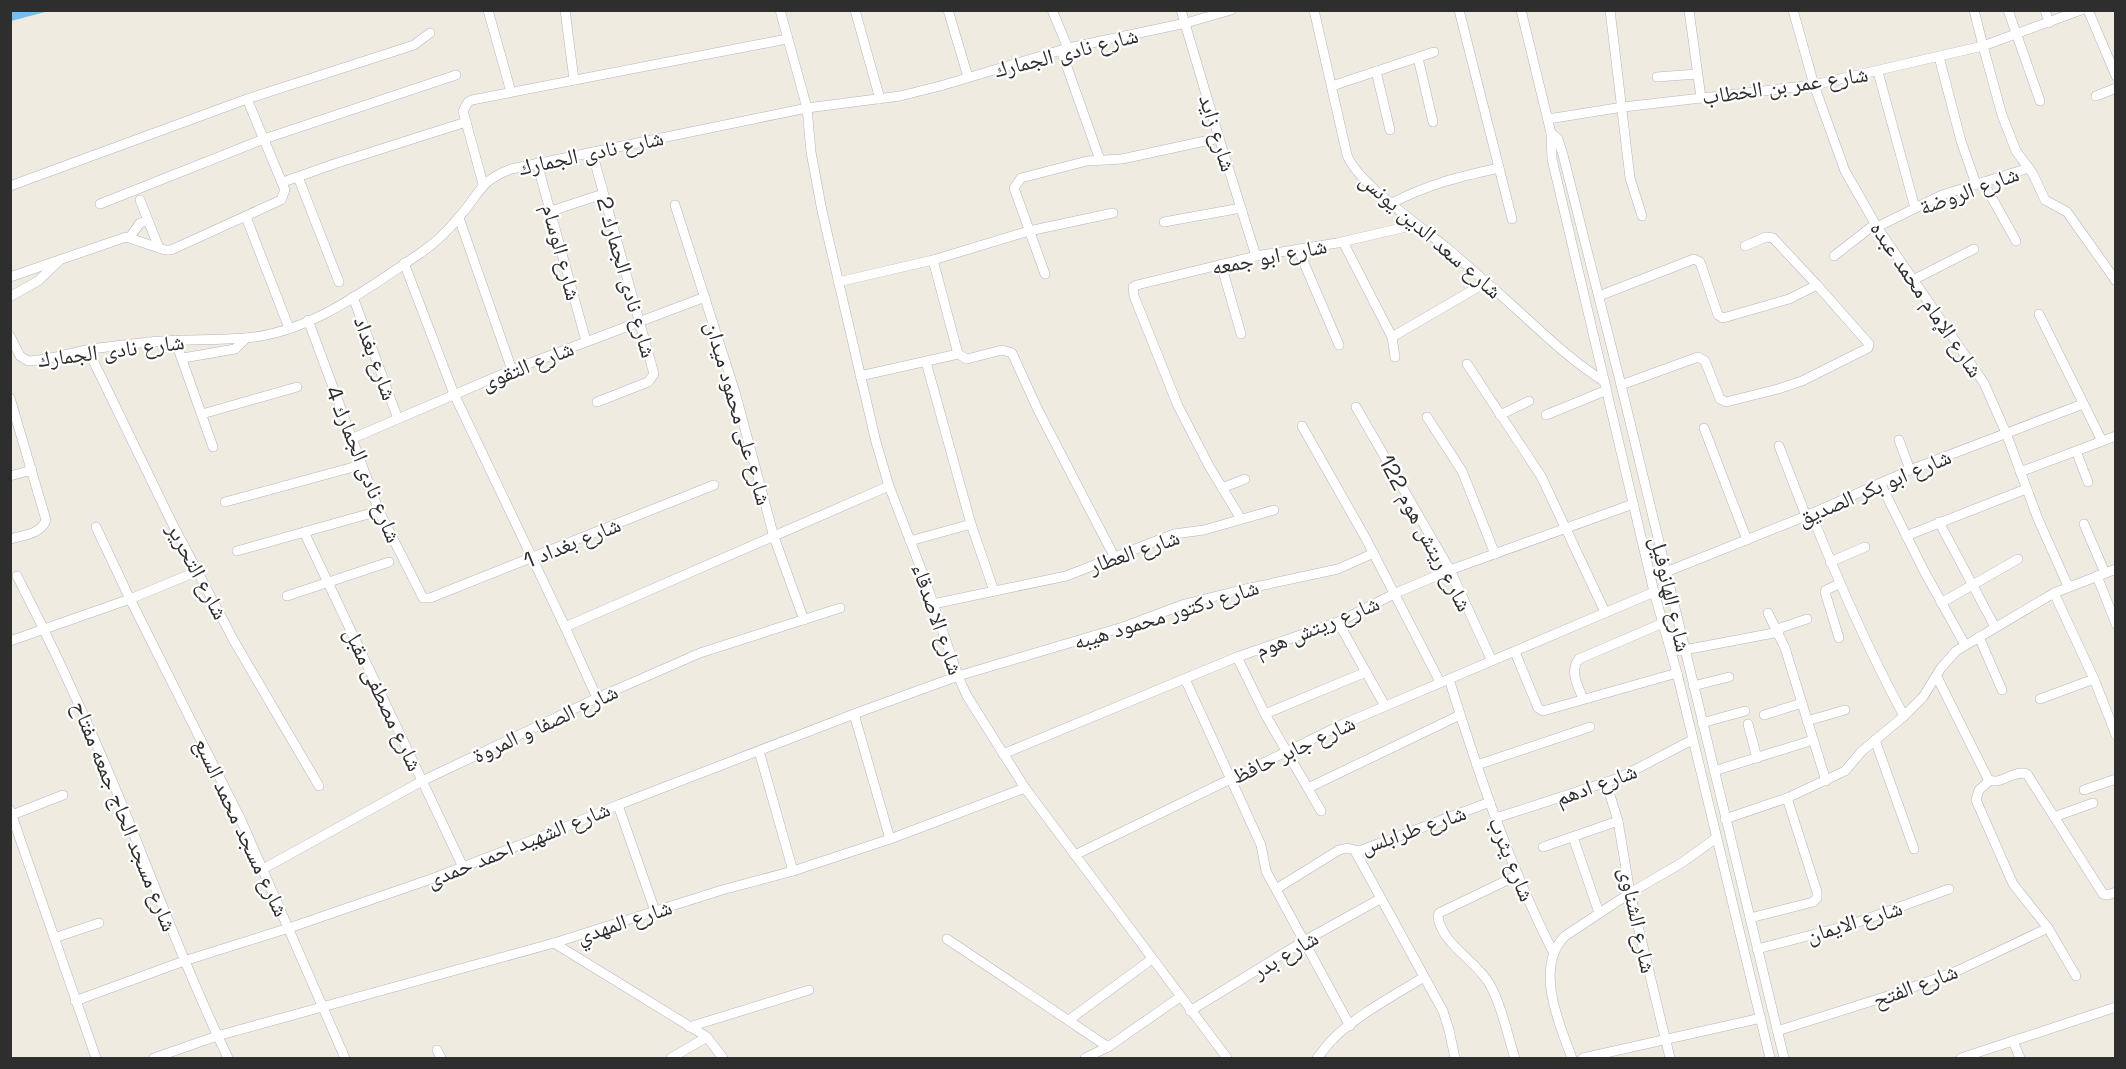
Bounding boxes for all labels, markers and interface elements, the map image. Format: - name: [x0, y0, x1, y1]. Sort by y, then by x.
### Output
- street label: شارع نادى الجمارك: [991, 21, 1141, 83]
- street label: شارع عمر بن الخطاب: [1700, 59, 1870, 111]
- street label: شارع زايد: [1193, 91, 1243, 175]
- street label: شارع نادى الجمارك: [516, 123, 666, 181]
- street label: شارع الروضة: [1915, 159, 2023, 221]
- street label: شارع سعد الدين يونس: [1354, 165, 1508, 305]
- street label: شارع نادى الجمارك 2: [591, 193, 663, 361]
- street label: شارع الوسام: [535, 201, 588, 303]
- street label: شارع الإمام محمد عبده: [1863, 215, 1990, 383]
- street label: شارع ابو جمعه: [1209, 231, 1329, 281]
- street label: شارع بغداد: [348, 312, 404, 404]
- street label: شارع على محمود ميدان: [699, 318, 779, 508]
- street label: شارع نادى الجمارك: [36, 327, 186, 373]
- street label: شارع التقوى: [476, 334, 578, 396]
- street label: شارع نادى الجمارك 4: [320, 381, 408, 547]
- street label: شارع ابو بكر الصديق: [1793, 442, 1955, 532]
- street label: شارع ريتش هوم 122: [1372, 450, 1479, 616]
- street label: شارع بغداد 1: [519, 510, 625, 574]
- street label: شارع التحرير: [160, 517, 235, 624]
- street label: شارع العطار: [1084, 522, 1183, 580]
- street label: شارع الهانوفيل: [1644, 533, 1698, 655]
- street label: شارع الاصدقاء: [906, 559, 970, 679]
- street label: شارع دكتور محمود هيبه: [1070, 572, 1262, 656]
- street label: شارع ريتش هوم: [1251, 588, 1384, 665]
- street label: شارع مصطفى مقبل: [338, 623, 430, 775]
- street label: شارع الصفا و المروة: [468, 677, 622, 769]
- street label: شارع مسجد الحاج جمعه مفتاح: [66, 697, 184, 935]
- street label: شارع جابر حافظ: [1227, 708, 1359, 790]
- street label: شارع مسجد محمد السبع: [188, 733, 296, 921]
- street label: شارع ادهم: [1551, 756, 1641, 813]
- street label: شارع الشهيد احمد حمدى: [422, 794, 614, 894]
- street label: شارع طرابلس: [1356, 798, 1470, 860]
- street label: شارع يثرب: [1482, 813, 1542, 905]
- street label: شارع الشناوى: [1613, 864, 1663, 976]
- street label: شارع المهدي: [573, 892, 676, 953]
- street label: شارع الايمان: [1802, 893, 1906, 949]
- street label: شارع بدر: [1246, 923, 1323, 985]
- street label: شارع الفتح: [1869, 957, 1961, 1013]

